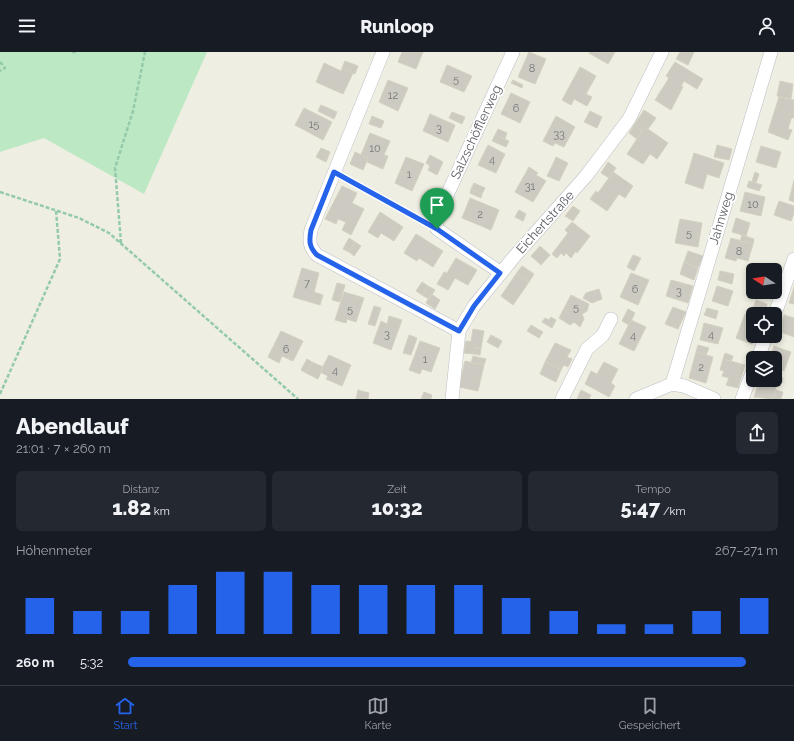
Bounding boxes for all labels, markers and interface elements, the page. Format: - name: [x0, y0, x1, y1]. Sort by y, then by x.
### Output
- icon: menu: [16, 15, 38, 37]
- icon: person: [756, 15, 778, 37]
- text: Runloop: [360, 16, 434, 37]
- house number: 8: [529, 62, 535, 75]
- house number: 5: [453, 73, 459, 86]
- street label: Salzschöfflerweg: [448, 82, 504, 182]
- house number: 12: [388, 89, 398, 102]
- house number: 6: [513, 102, 520, 115]
- house number: 15: [309, 118, 319, 131]
- house number: 3: [436, 122, 442, 135]
- house number: 33: [553, 128, 565, 141]
- house number: 10: [369, 142, 381, 155]
- house number: 4: [489, 153, 495, 166]
- house number: 1: [407, 168, 412, 181]
- house number: 31: [525, 180, 536, 193]
- street label: Eichertstraße: [513, 187, 577, 256]
- pin: [420, 188, 454, 229]
- street label: Jahnweg: [706, 190, 736, 246]
- icon: arrive: [426, 194, 448, 216]
- house number: 10: [747, 198, 759, 211]
- house number: 2: [477, 208, 483, 221]
- house number: 5: [686, 227, 692, 240]
- house number: 8: [736, 245, 742, 258]
- north arrow: [746, 263, 782, 299]
- map controls: [746, 263, 782, 387]
- house number: 7: [304, 277, 310, 290]
- house number: 6: [632, 283, 639, 296]
- house number: 3: [676, 285, 682, 298]
- house number: 5: [573, 301, 579, 314]
- house number: 5: [347, 303, 353, 316]
- button: locate: [746, 307, 782, 343]
- house number: 3: [384, 328, 390, 341]
- house number: 4: [708, 328, 714, 341]
- house number: 4: [630, 329, 636, 342]
- house number: 6: [283, 343, 290, 356]
- button: layers: [746, 351, 782, 387]
- house number: 1: [423, 353, 428, 366]
- house number: 2: [698, 361, 704, 374]
- house number: 4: [332, 364, 338, 377]
- button: share: [736, 412, 778, 454]
- text: Abendlauf: [16, 413, 129, 439]
- text: 21:01 · 7 × 260 m: [16, 441, 111, 456]
- text: Distanz: [122, 483, 160, 496]
- text: Zeit: [387, 483, 407, 496]
- text: Tempo: [635, 483, 671, 496]
- text: 1.82: [112, 496, 151, 520]
- text: 10:32: [371, 496, 423, 520]
- text: 5:47: [620, 496, 660, 520]
- text: km: [151, 505, 170, 518]
- text: /km: [660, 505, 686, 518]
- text: Höhenmeter: [16, 543, 92, 558]
- text: 267–271 m: [715, 543, 778, 558]
- text: 260 m: [16, 655, 54, 670]
- text: 5:32: [80, 655, 103, 670]
- tab: Start: [114, 695, 137, 732]
- tab: Karte: [365, 695, 392, 732]
- tab: Gespeichert: [619, 695, 680, 732]

